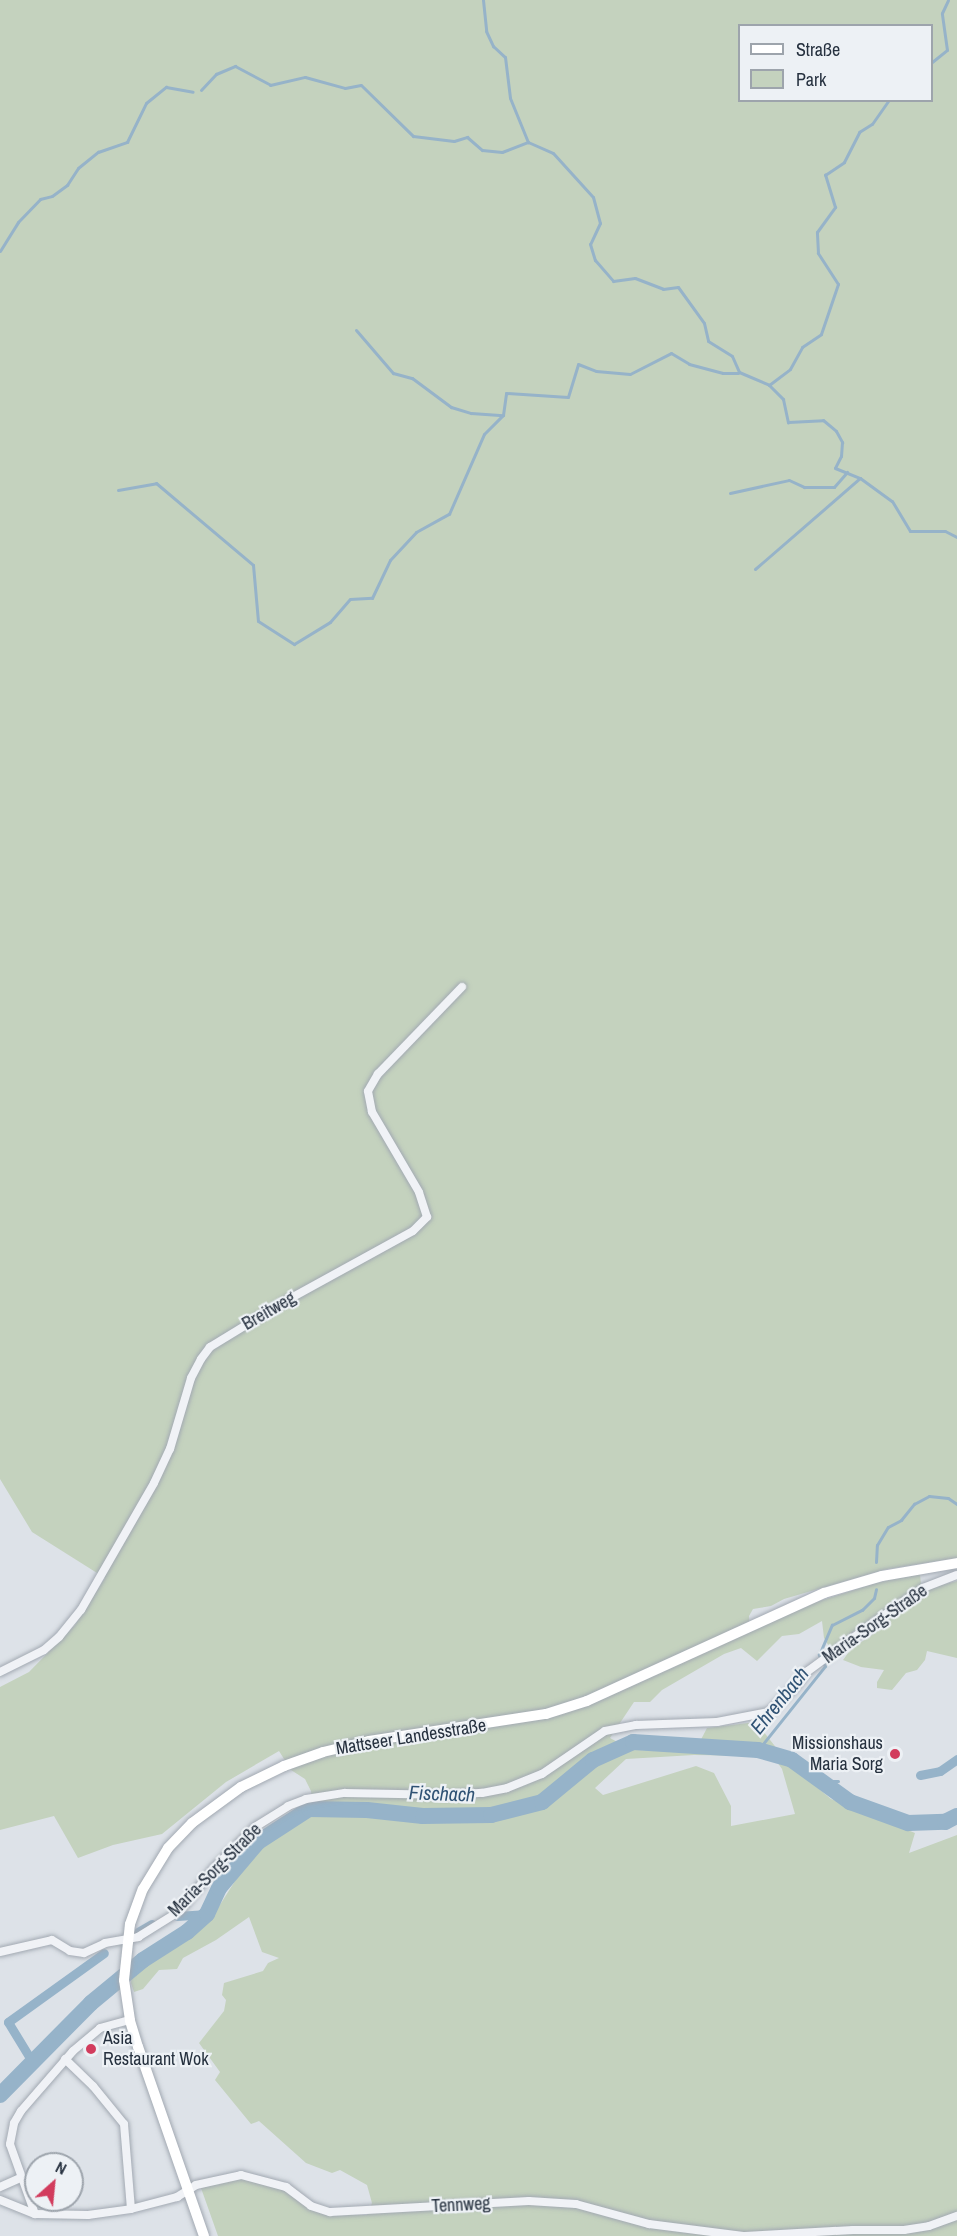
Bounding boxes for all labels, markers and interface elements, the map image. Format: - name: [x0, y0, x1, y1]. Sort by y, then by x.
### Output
- legend: [738, 24, 933, 102]
- text: Straße: [796, 37, 840, 62]
- text: Park: [796, 67, 826, 92]
- street label: Breitweg: [238, 1287, 300, 1335]
- street label: Maria-Sorg-Straße: [818, 1580, 932, 1668]
- water label: Ehrenbach: [745, 1662, 813, 1738]
- street label: Mattseer Landesstraße: [334, 1714, 488, 1760]
- place label: Missionshaus Maria Sorg: [792, 1733, 883, 1776]
- marker: Missionshaus Maria Sorg: [888, 1747, 902, 1761]
- water label: Fischach: [408, 1780, 476, 1806]
- street label: Maria-Sorg-Straße: [164, 1819, 266, 1921]
- place label: Asia Restaurant Wok: [103, 2028, 209, 2070]
- marker: Asia Restaurant Wok: [84, 2042, 98, 2056]
- north arrow: [24, 2152, 84, 2212]
- text: N: [52, 2156, 70, 2180]
- street label: Tennweg: [431, 2193, 491, 2217]

